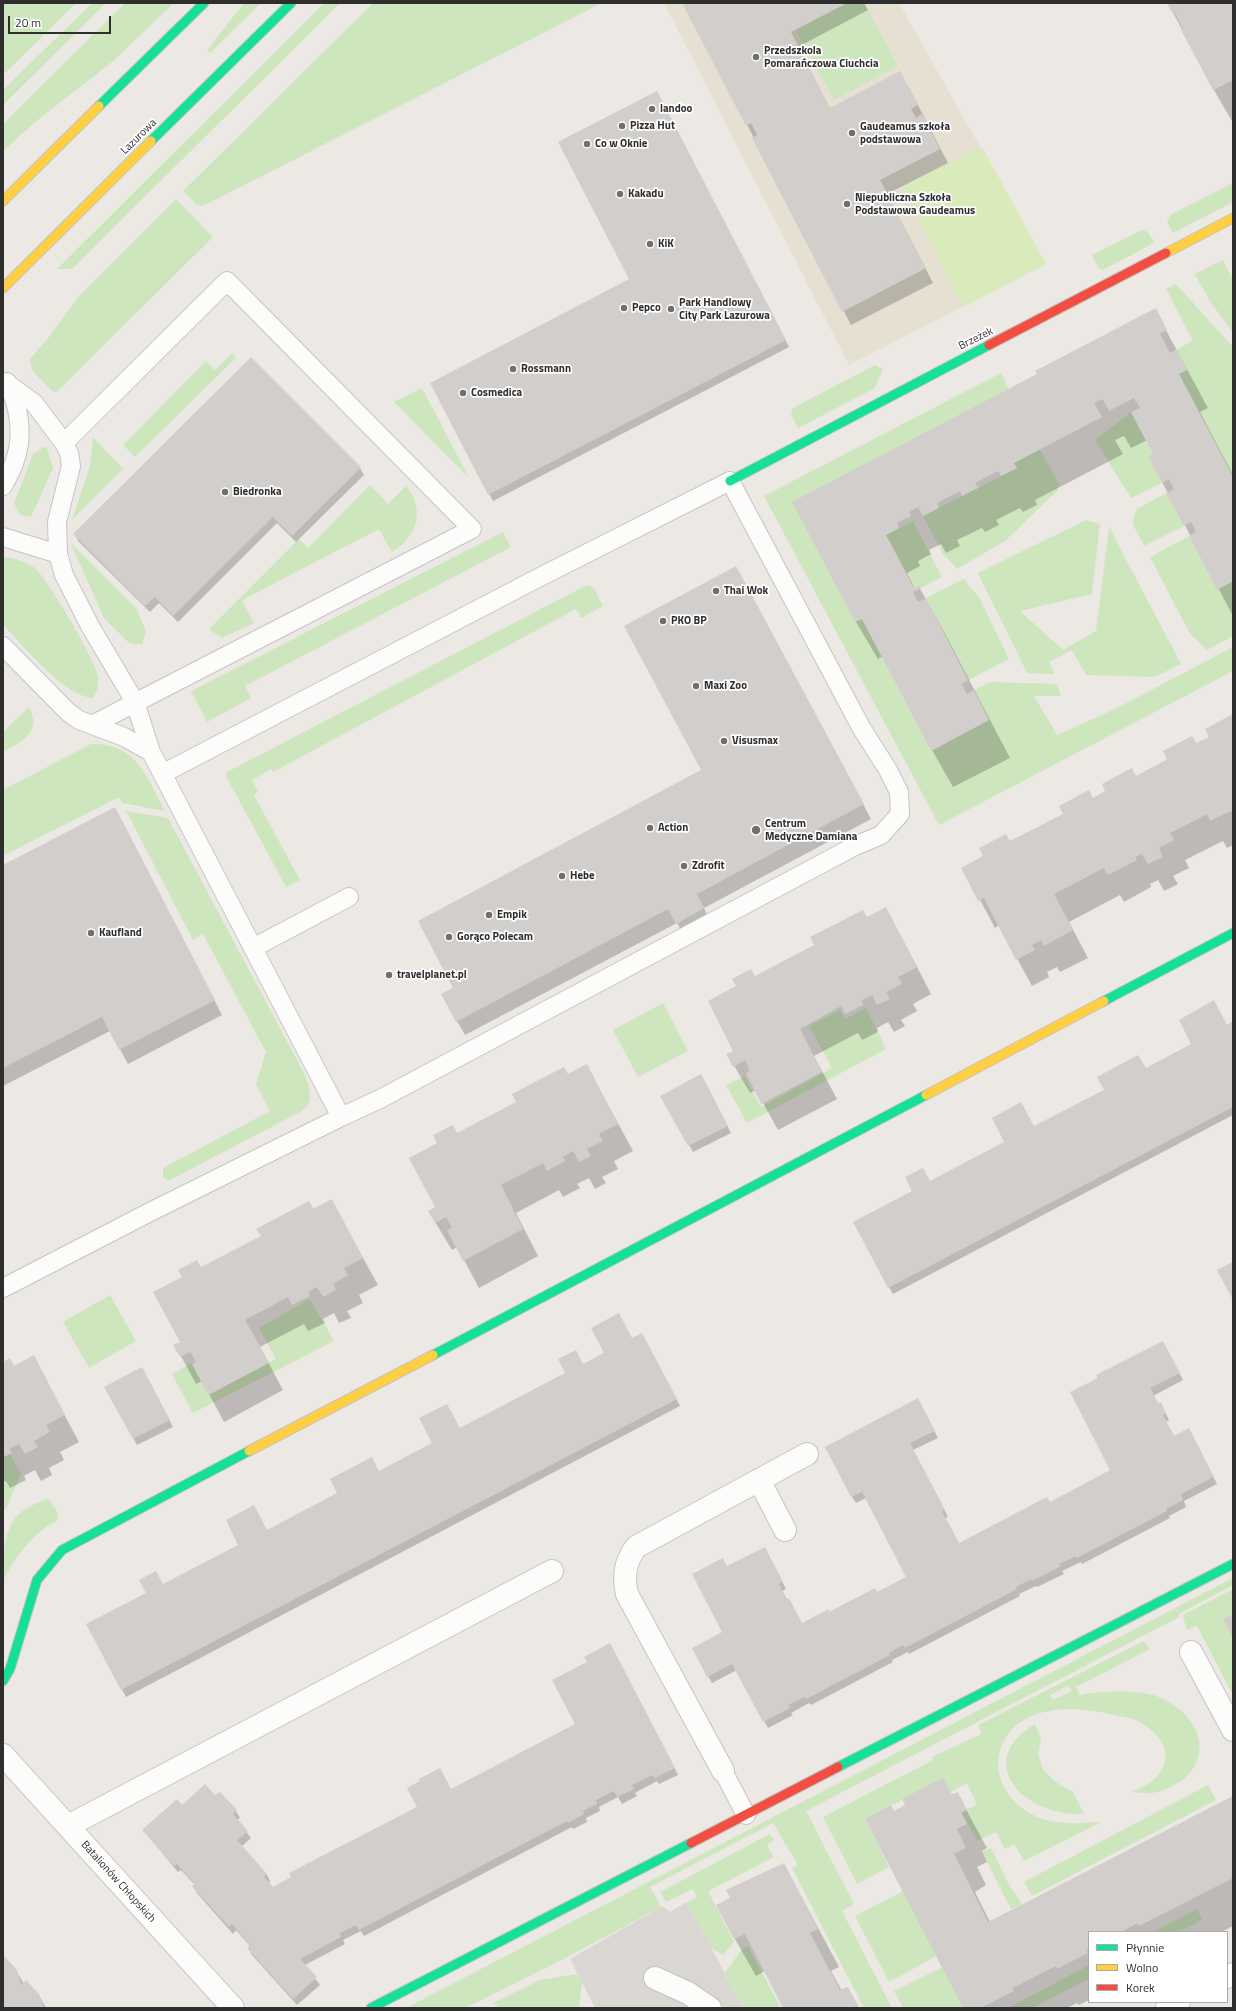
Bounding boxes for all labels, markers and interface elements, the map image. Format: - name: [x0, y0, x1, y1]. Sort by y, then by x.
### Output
- scale bar: [10, 8, 113, 34]
- text: 20 m: [15, 13, 41, 32]
- place label: Przedszkola Pomarańczowa Ciuchcia: [764, 44, 879, 70]
- marker: Przedszkola Pomarańczowa Ciuchcia: [751, 52, 761, 62]
- place label: landoo: [660, 102, 692, 116]
- marker: landoo: [647, 104, 657, 114]
- street label: Lazurowa: [118, 116, 160, 158]
- place label: Pizza Hut: [630, 119, 675, 133]
- place label: Gaudeamus szkoła podstawowa: [860, 120, 950, 146]
- marker: Pizza Hut: [617, 121, 627, 131]
- marker: Gaudeamus szkoła podstawowa: [847, 128, 857, 138]
- place label: Co w Oknie: [595, 137, 647, 151]
- marker: Co w Oknie: [582, 139, 592, 149]
- place label: Kakadu: [628, 187, 663, 201]
- marker: Kakadu: [615, 189, 625, 199]
- place label: Niepubliczna Szkoła Podstawowa Gaudeamus: [855, 191, 975, 217]
- marker: Niepubliczna Szkoła Podstawowa Gaudeamus: [842, 199, 852, 209]
- place label: KiK: [658, 237, 674, 251]
- marker: KiK: [645, 239, 655, 249]
- place label: Park Handlowy City Park Lazurowa: [679, 296, 770, 322]
- place label: Pepco: [632, 301, 661, 315]
- marker: Pepco: [619, 303, 629, 313]
- marker: Park Handlowy City Park Lazurowa: [666, 304, 676, 314]
- street label: Brzeżek: [957, 325, 995, 353]
- place label: Rossmann: [521, 362, 571, 376]
- marker: Rossmann: [508, 364, 518, 374]
- place label: Cosmedica: [471, 386, 522, 400]
- marker: Cosmedica: [458, 388, 468, 398]
- place label: Biedronka: [233, 485, 281, 499]
- marker: Biedronka: [220, 487, 230, 497]
- place label: Thai Wok: [724, 584, 768, 598]
- marker: Thai Wok: [711, 586, 721, 596]
- place label: PKO BP: [671, 614, 707, 628]
- marker: PKO BP: [658, 616, 668, 626]
- place label: Maxi Zoo: [704, 679, 747, 693]
- marker: Maxi Zoo: [691, 681, 701, 691]
- place label: Visusmax: [732, 734, 778, 748]
- marker: Visusmax: [719, 736, 729, 746]
- place label: Centrum Medyczne Damiana: [765, 817, 857, 843]
- place label: Action: [658, 821, 688, 835]
- marker: Action: [645, 823, 655, 833]
- marker: Centrum Medyczne Damiana: [750, 824, 762, 836]
- place label: Zdrofit: [692, 859, 725, 873]
- marker: Zdrofit: [679, 861, 689, 871]
- place label: Hebe: [570, 869, 595, 883]
- marker: Hebe: [557, 871, 567, 881]
- place label: Empik: [497, 908, 527, 922]
- marker: Empik: [484, 910, 494, 920]
- place label: Kaufland: [99, 926, 142, 940]
- marker: Kaufland: [86, 928, 96, 938]
- place label: Gorąco Polecam: [457, 930, 533, 944]
- marker: Gorąco Polecam: [444, 932, 454, 942]
- place label: travelplanet.pl: [397, 968, 467, 982]
- marker: travelplanet.pl: [384, 970, 394, 980]
- street label: Batalionów Chłopskich: [78, 1838, 158, 1926]
- legend: [1088, 1931, 1228, 2003]
- text: Płynnie: [1126, 1938, 1164, 1957]
- text: Wolno: [1126, 1958, 1158, 1977]
- text: Korek: [1126, 1978, 1155, 1997]

